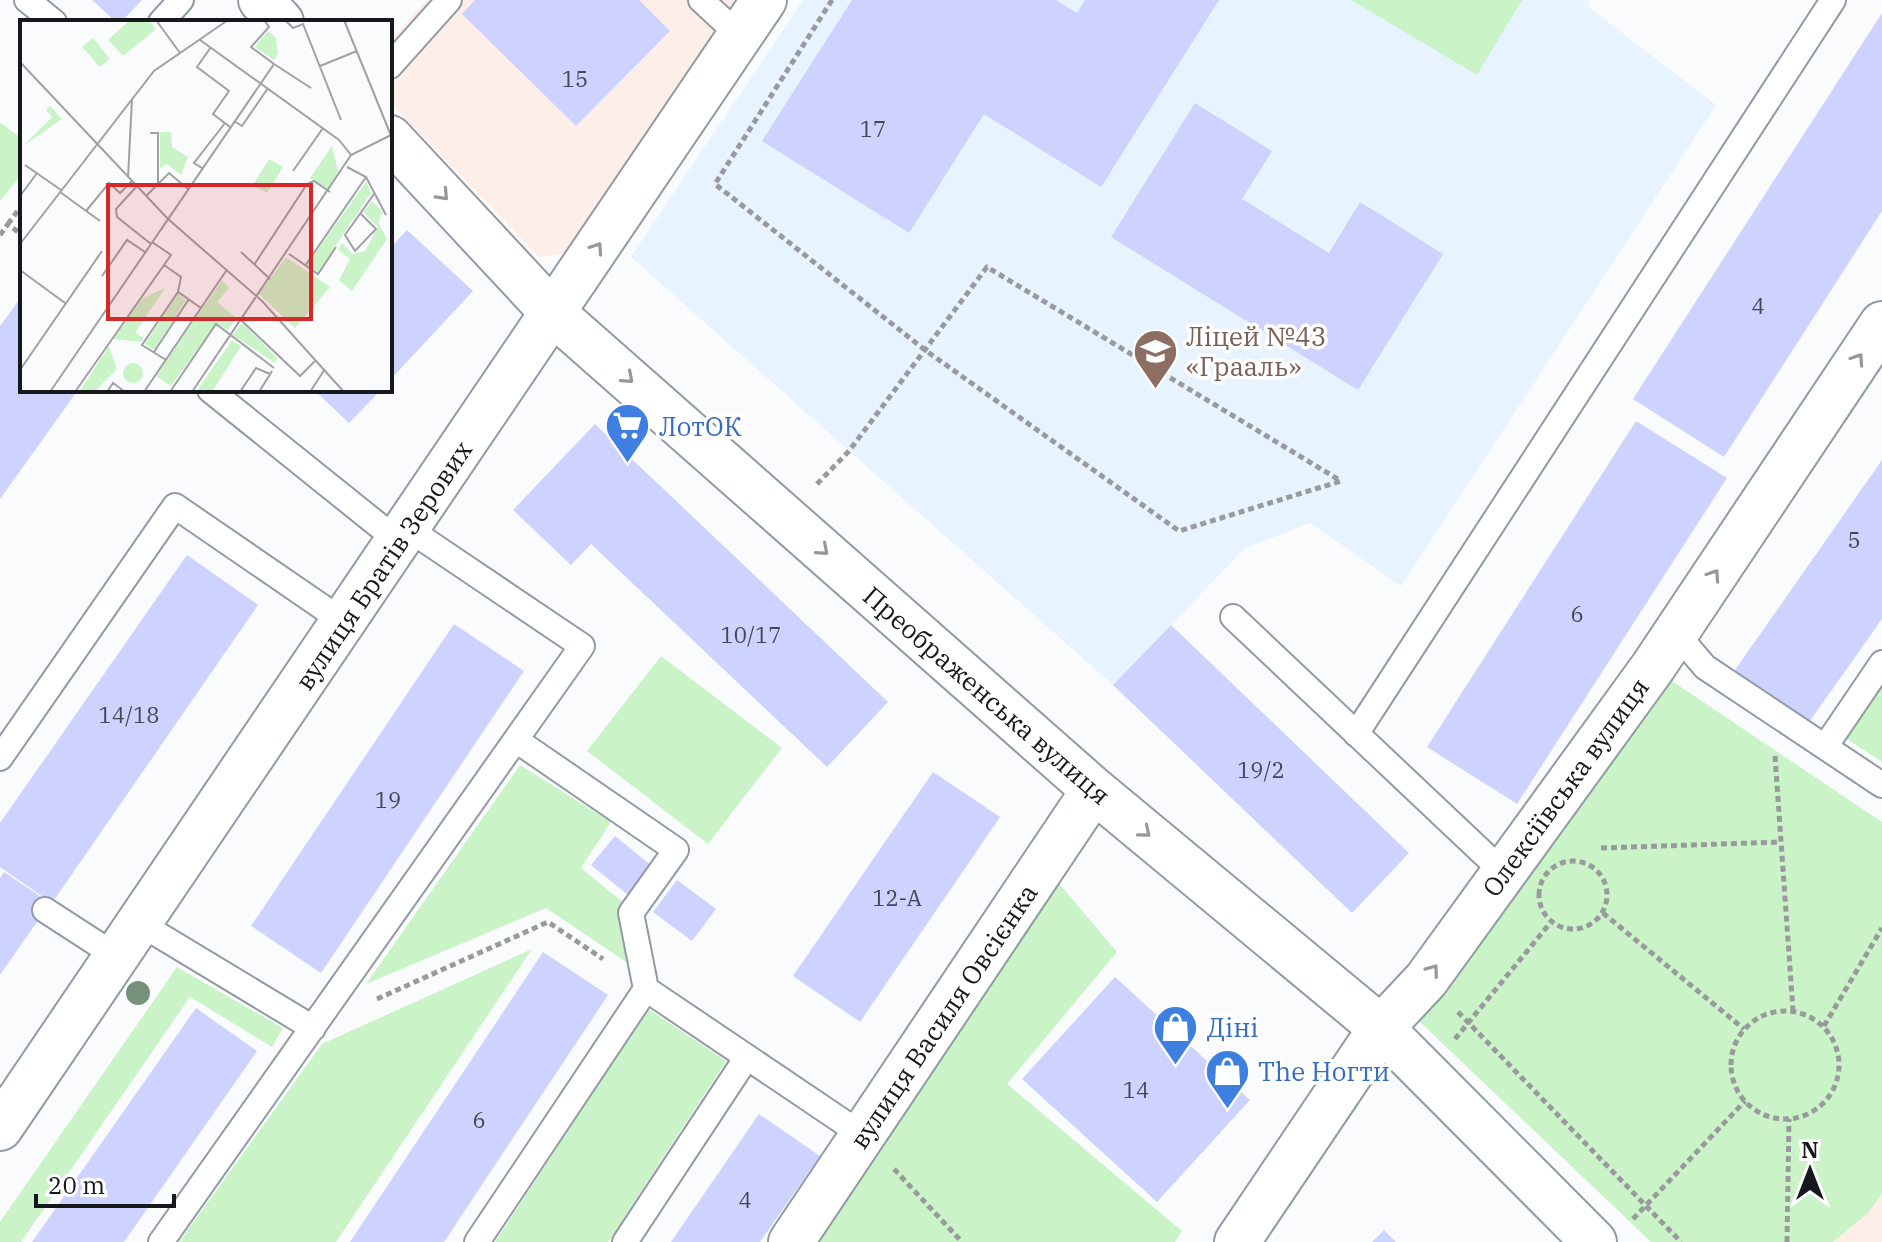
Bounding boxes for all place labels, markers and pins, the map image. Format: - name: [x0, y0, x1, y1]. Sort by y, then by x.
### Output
- place label: Ліцей №43 «Грааль»: [1186, 319, 1326, 383]
- school or university icon: Ліцей №43 «Грааль»: [1131, 327, 1179, 390]
- supermarket icon: ЛотОК: [604, 402, 652, 465]
- place label: ЛотОК: [659, 409, 742, 443]
- shop icon: Діні: [1152, 1003, 1200, 1066]
- place label: Діні: [1207, 1010, 1258, 1044]
- shop icon: The Ногти: [1203, 1047, 1251, 1110]
- place label: The Ногти: [1258, 1054, 1390, 1088]

